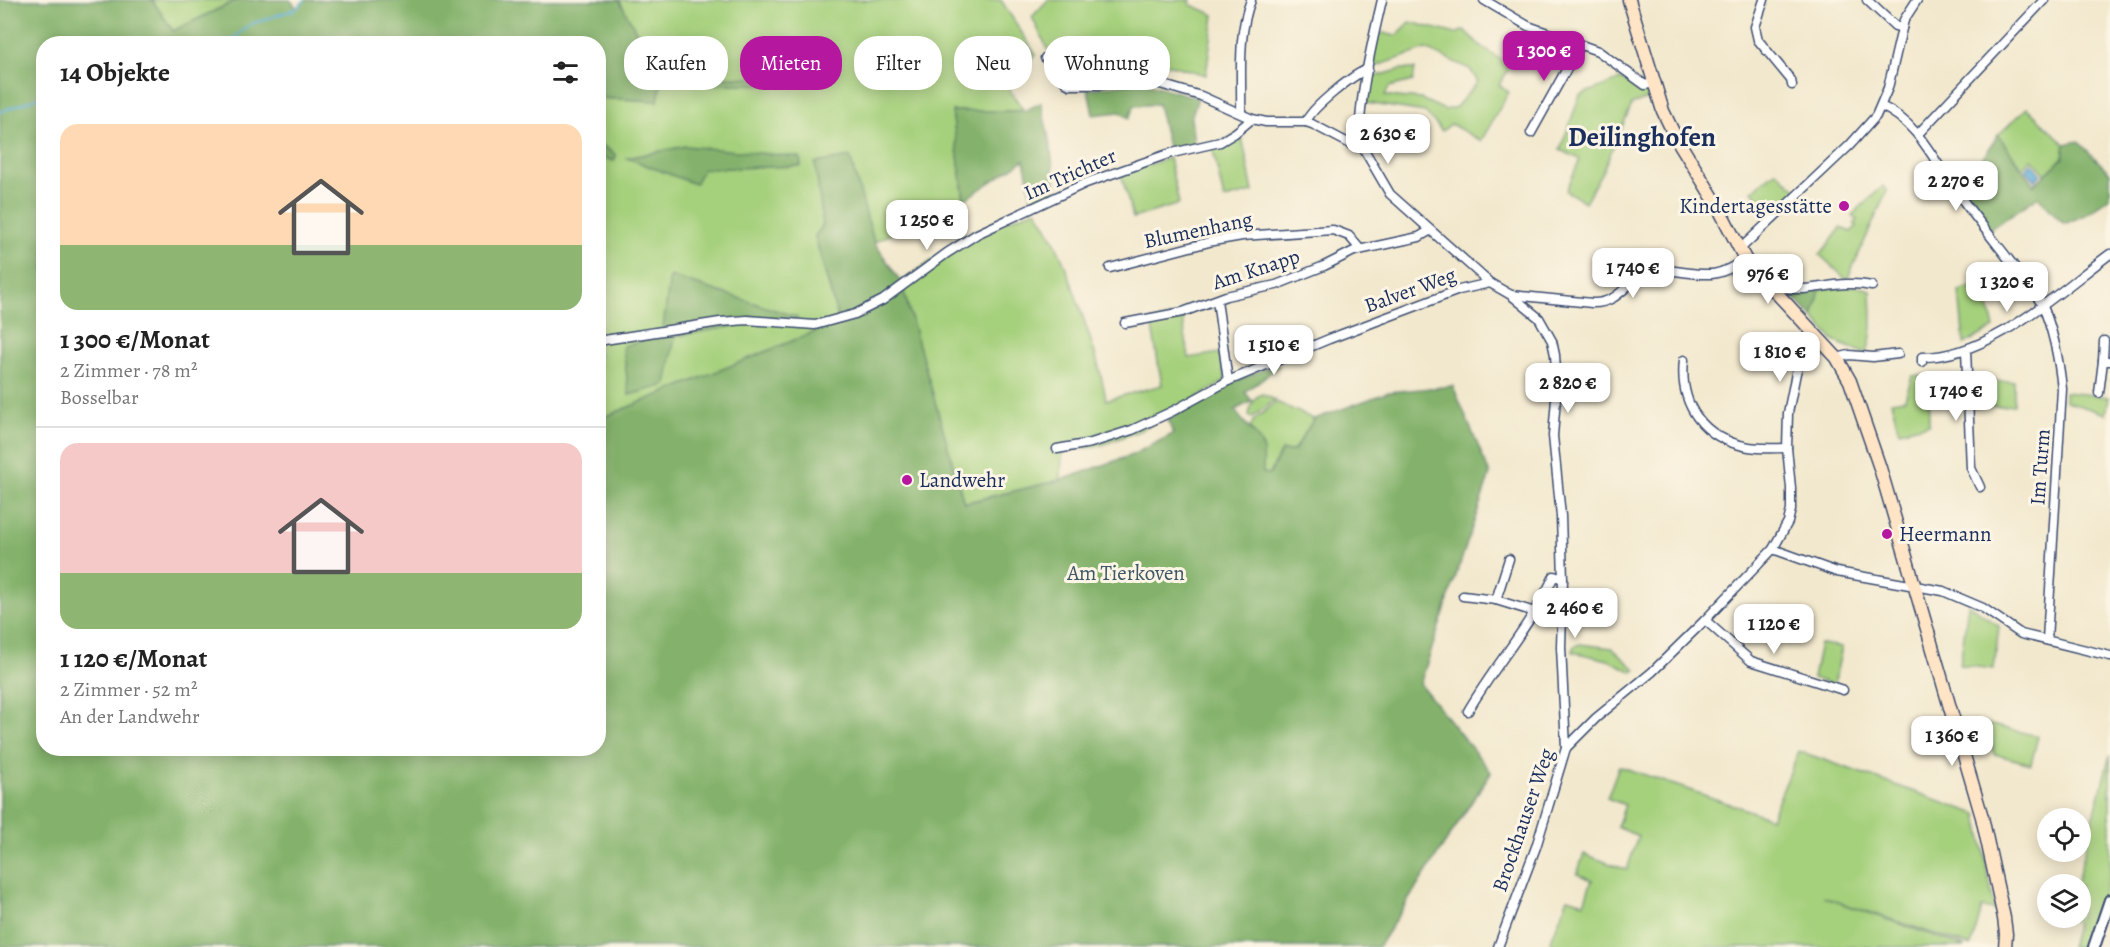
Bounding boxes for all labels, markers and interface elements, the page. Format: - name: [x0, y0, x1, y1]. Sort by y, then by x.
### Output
- pin: 1 300 €: [1489, 31, 1599, 82]
- chip: Kaufen: [624, 36, 728, 90]
- chip: Mieten: [740, 36, 842, 90]
- chip: Filter: [854, 36, 942, 90]
- chip: Neu: [954, 36, 1032, 90]
- chip: Wohnung: [1044, 36, 1170, 90]
- text: 1 300 €: [1517, 37, 1571, 64]
- text: 14 Objekte: [60, 55, 170, 90]
- icon: filters: [549, 56, 582, 89]
- pin: 2 630 €: [1333, 114, 1443, 165]
- district label: Deilinghofen: [1568, 119, 1716, 155]
- text: 2 630 €: [1360, 120, 1416, 147]
- street label: Im Trichter: [1019, 141, 1121, 207]
- pin: 2 270 €: [1901, 161, 2011, 212]
- icon: home: [267, 163, 375, 271]
- text: 2 270 €: [1928, 167, 1984, 194]
- place label: Kindertagesstätte: [1679, 192, 1832, 220]
- marker: Kindertagesstätte: [1837, 199, 1851, 213]
- pin: 1 250 €: [872, 200, 982, 251]
- street label: Blumenhang: [1141, 205, 1255, 255]
- text: 1 250 €: [900, 206, 954, 233]
- street label: Am Knapp: [1208, 242, 1303, 297]
- pin: 1 740 €: [1578, 248, 1688, 299]
- text: 1 740 €: [1606, 254, 1660, 281]
- pin: 976 €: [1726, 254, 1810, 305]
- street label: Balver Weg: [1360, 260, 1460, 320]
- text: 976 €: [1747, 260, 1789, 287]
- pin: 1 320 €: [1952, 262, 2062, 313]
- text: 1 320 €: [1980, 268, 2034, 295]
- text: 1 300 €/Monat: [60, 322, 210, 357]
- pin: 1 510 €: [1219, 325, 1329, 376]
- text: 1 510 €: [1248, 331, 1300, 358]
- pin: 1 810 €: [1725, 332, 1835, 383]
- text: 1 810 €: [1754, 338, 1806, 365]
- text: 2 Zimmer · 78 m²: [60, 357, 198, 384]
- pin: 2 820 €: [1513, 363, 1623, 414]
- text: 2 820 €: [1539, 369, 1597, 396]
- pin: 1 740 €: [1901, 371, 2011, 422]
- text: 1 740 €: [1929, 377, 1983, 404]
- text: Bosselbar: [60, 384, 139, 411]
- street label: Im Turm: [2023, 428, 2057, 506]
- place label: Landwehr: [919, 466, 1005, 494]
- marker: Landwehr: [900, 473, 914, 487]
- icon: home: [267, 482, 375, 590]
- place label: Heermann: [1899, 520, 1992, 548]
- marker: Heermann: [1880, 527, 1894, 541]
- park label: Am Tierkoven: [1066, 559, 1185, 587]
- pin: 2 460 €: [1520, 588, 1630, 639]
- text: 2 460 €: [1547, 594, 1603, 621]
- pin: 1 120 €: [1719, 604, 1829, 655]
- text: 1 120 €: [1748, 610, 1800, 637]
- text: 1 120 €/Monat: [60, 641, 207, 676]
- text: 2 Zimmer · 52 m²: [60, 676, 198, 703]
- text: An der Landwehr: [60, 703, 200, 730]
- pin: 1 360 €: [1897, 716, 2007, 767]
- text: 1 360 €: [1925, 722, 1979, 749]
- street label: Brockhauser Weg: [1485, 744, 1561, 896]
- map controls: [2037, 808, 2091, 928]
- button: locate: [2037, 808, 2091, 862]
- button: layers: [2037, 874, 2091, 928]

